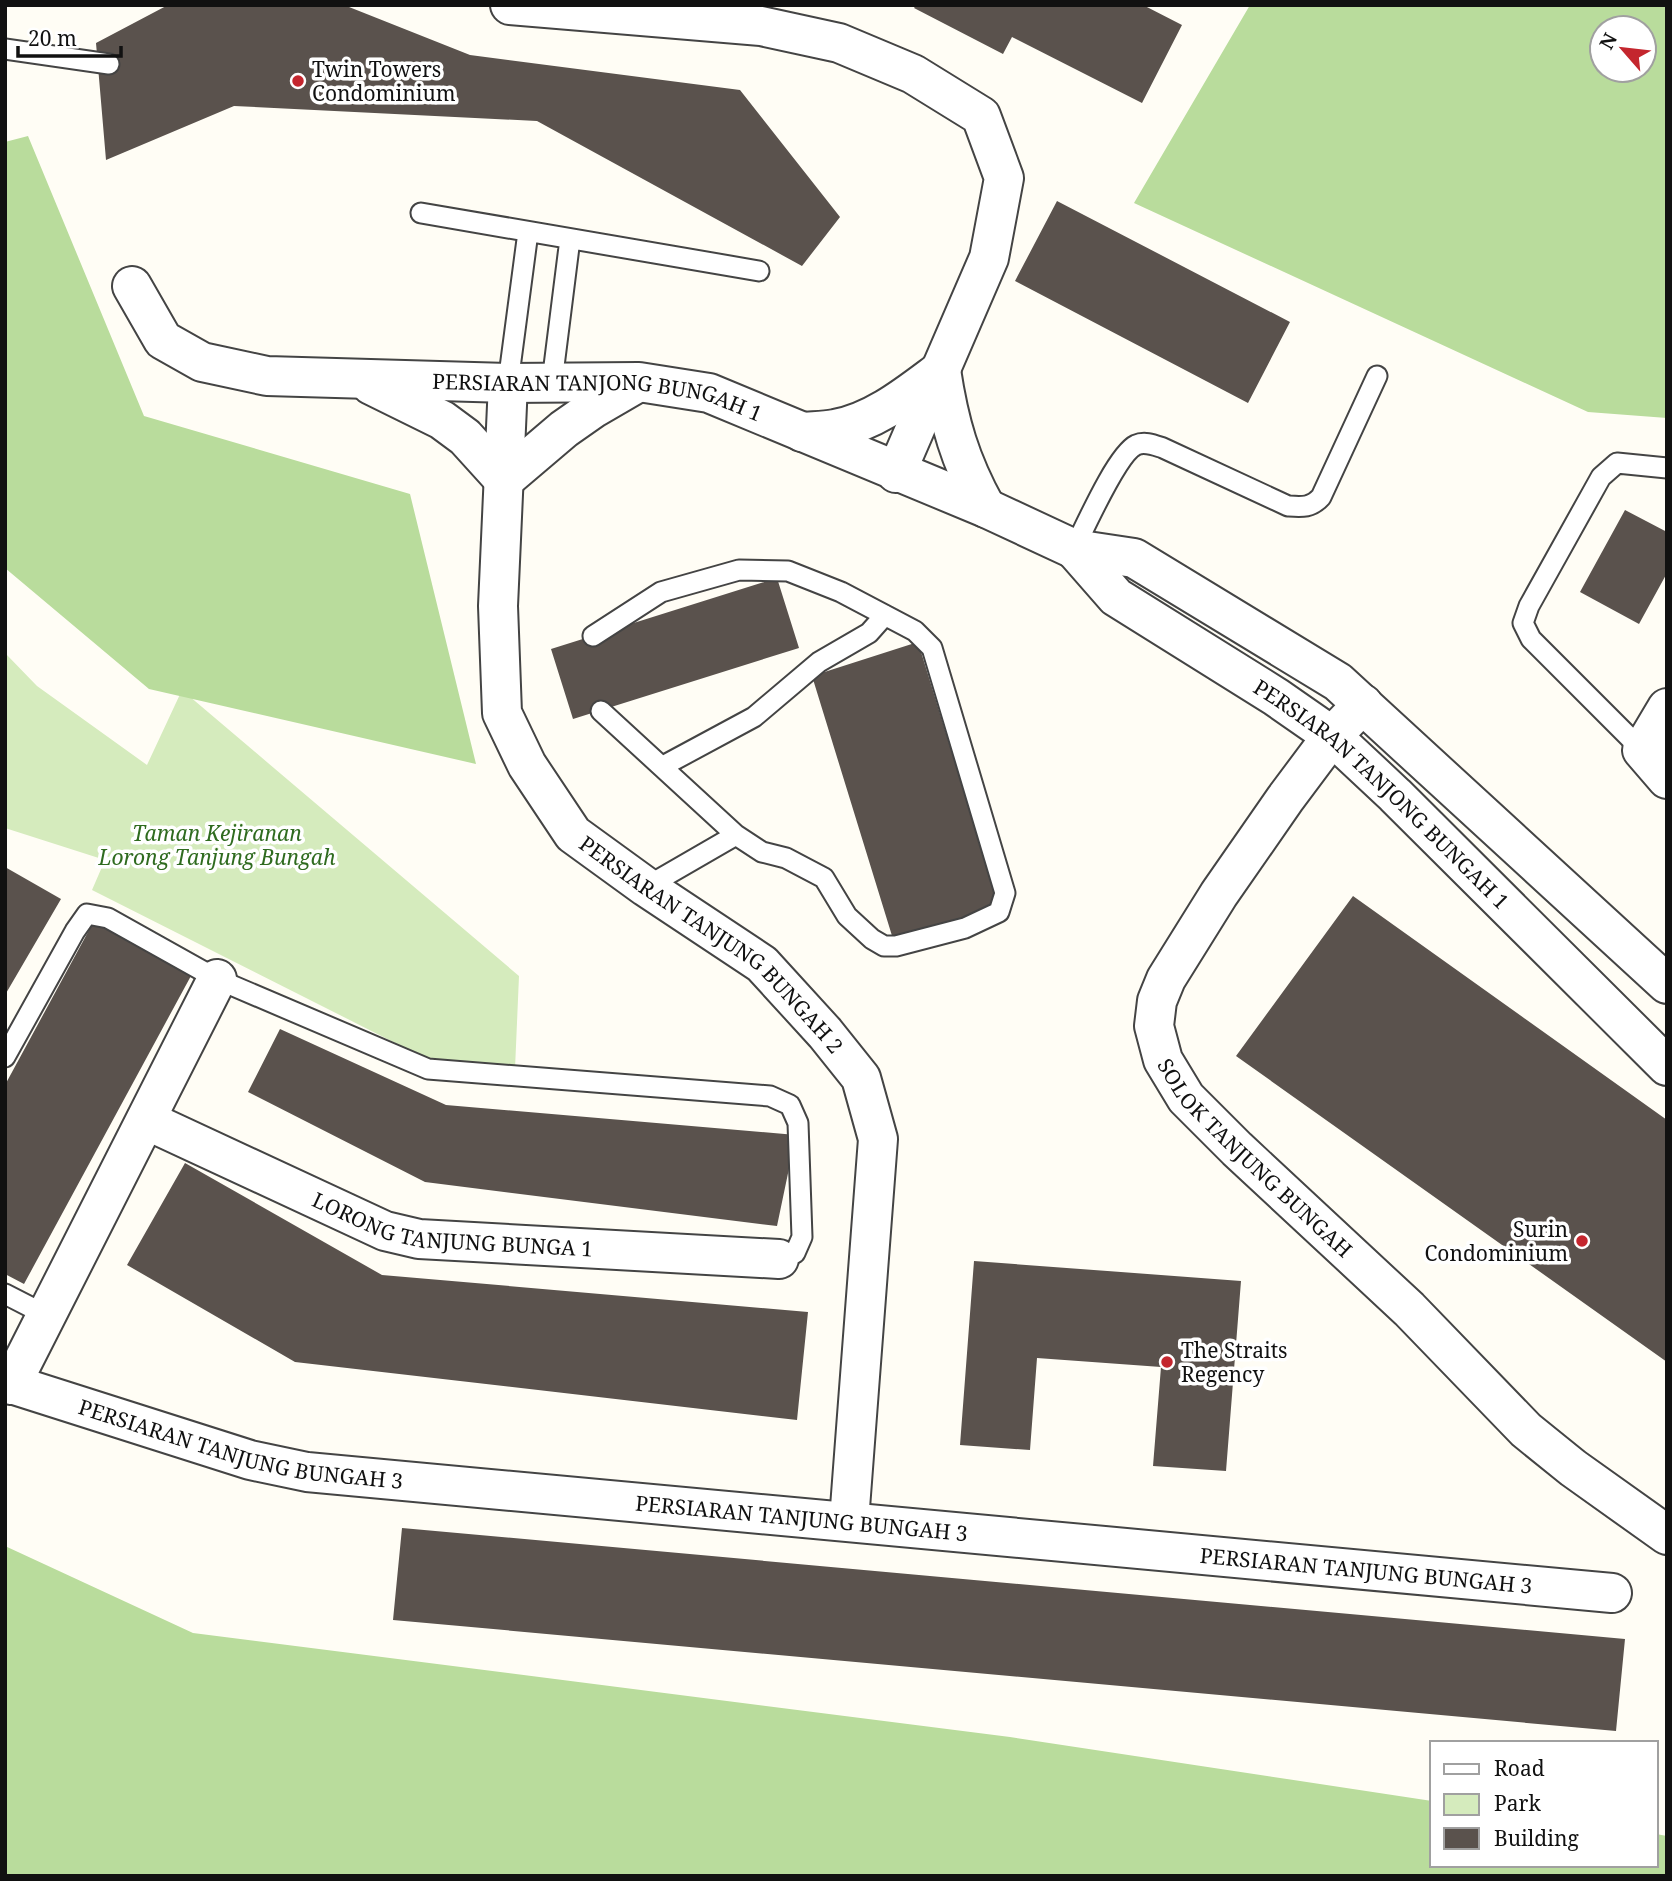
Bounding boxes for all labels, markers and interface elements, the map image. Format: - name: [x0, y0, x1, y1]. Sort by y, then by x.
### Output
- scale bar: [18, 14, 121, 58]
- north arrow: [1588, 14, 1658, 84]
- text: 20 m: [28, 24, 77, 52]
- text: N: [1593, 28, 1623, 54]
- place label: Twin Towers Condominium: [312, 55, 456, 107]
- marker: Twin Towers Condominium: [290, 73, 306, 89]
- street label: PERSIARAN TANJONG BUNGAH 1: [432, 367, 767, 428]
- street label: PERSIARAN TANJONG BUNGAH 1: [1249, 673, 1515, 915]
- park label: Taman Kejiranan Lorong Tanjung Bungah: [97, 819, 336, 871]
- street label: PERSIARAN TANJUNG BUNGAH 2: [574, 829, 850, 1059]
- street label: SOLOK TANJUNG BUNGAH: [1151, 1053, 1358, 1263]
- street label: LORONG TANJUNG BUNGA 1: [308, 1185, 594, 1263]
- place label: Surin Condominium: [1424, 1215, 1568, 1267]
- marker: Surin Condominium: [1574, 1233, 1590, 1249]
- place label: The Straits Regency: [1181, 1336, 1288, 1388]
- marker: The Straits Regency: [1159, 1354, 1175, 1370]
- street label: PERSIARAN TANJUNG BUNGAH 3: [75, 1392, 404, 1495]
- street label: PERSIARAN TANJUNG BUNGAH 3: [634, 1489, 969, 1547]
- street label: PERSIARAN TANJUNG BUNGAH 3: [1199, 1541, 1534, 1600]
- legend: [1430, 1741, 1658, 1867]
- text: Road: [1494, 1754, 1545, 1782]
- text: Park: [1494, 1789, 1541, 1817]
- text: Building: [1494, 1824, 1579, 1852]

